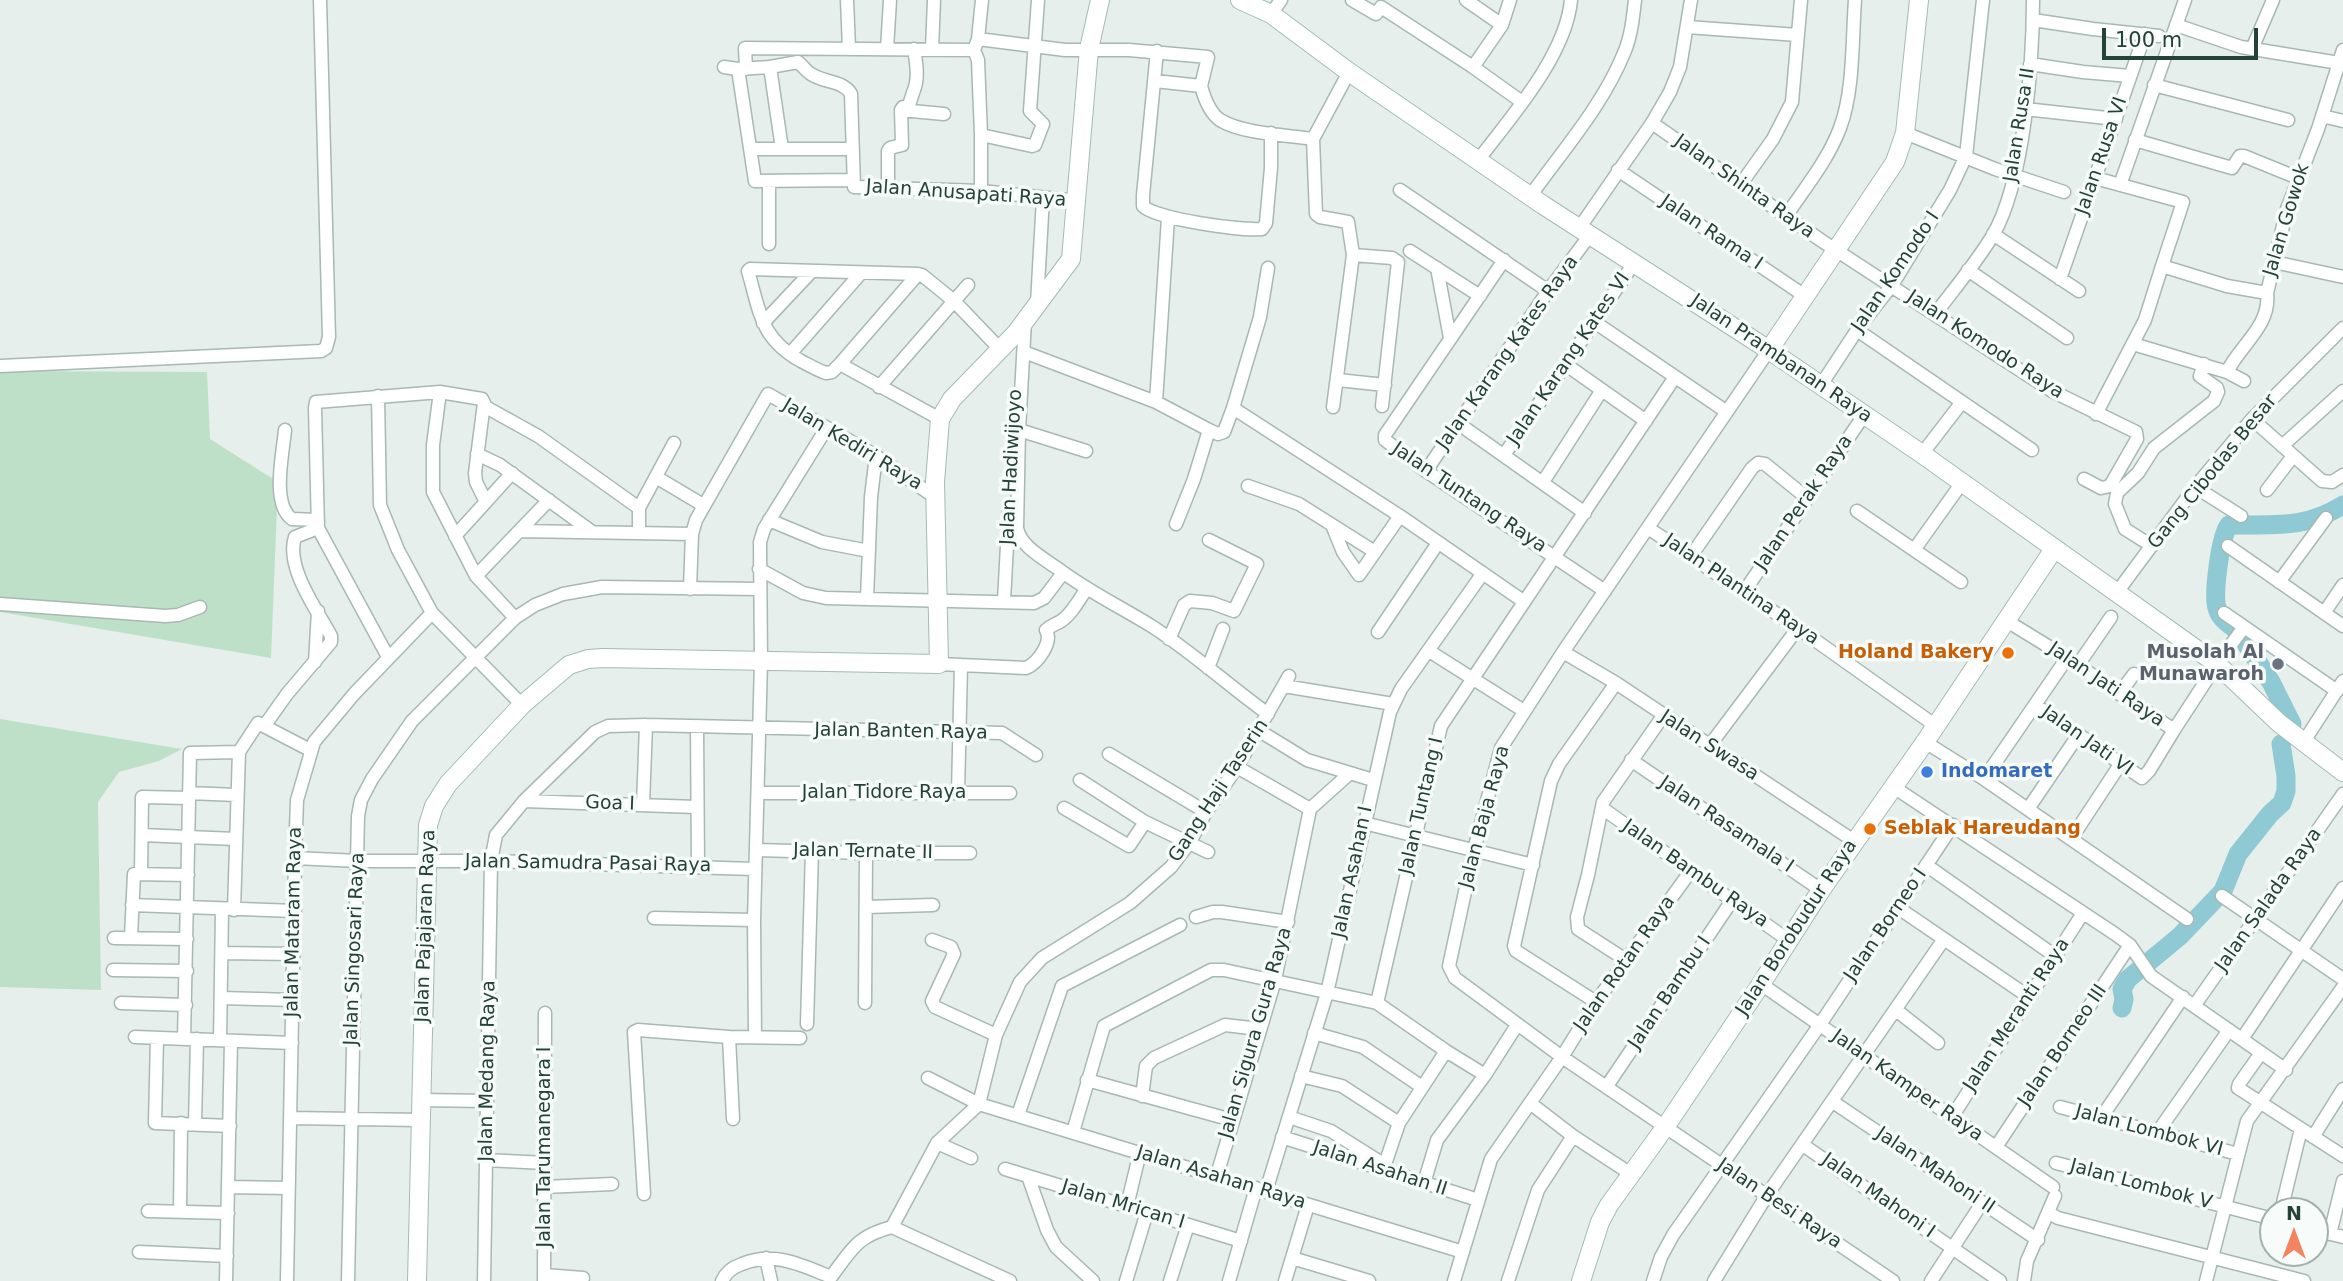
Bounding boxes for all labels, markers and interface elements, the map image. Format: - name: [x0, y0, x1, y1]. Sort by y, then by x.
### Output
- scale bar: [2105, 14, 2261, 58]
- text: 100 m: [2115, 28, 2182, 52]
- street label: Jalan Rusa II: [2000, 66, 2040, 184]
- street label: Jalan Rusa VI: [2071, 94, 2133, 218]
- street label: Jalan Shinta Raya: [1669, 130, 1819, 244]
- street label: Jalan Gowok: [2259, 161, 2315, 279]
- street label: Jalan Anusapati Raya: [865, 176, 1067, 212]
- street label: Jalan Rama I: [1656, 190, 1766, 276]
- street label: Jalan Komodo I: [1847, 207, 1945, 337]
- street label: Jalan Karang Kates Raya: [1432, 252, 1584, 454]
- street label: Jalan Karang Kates VI: [1503, 268, 1635, 450]
- street label: Jalan Komodo Raya: [1902, 286, 2068, 404]
- street label: Jalan Prambanan Raya: [1686, 290, 1876, 428]
- street label: Jalan Hadiwijoyo: [997, 388, 1027, 546]
- street label: Gang Cibodas Besar: [2144, 390, 2282, 554]
- street label: Jalan Kediri Raya: [778, 394, 926, 496]
- street label: Jalan Perak Raya: [1750, 431, 1858, 575]
- street label: Jalan Tuntang Raya: [1387, 438, 1551, 558]
- street label: Jalan Plantina Raya: [1659, 530, 1823, 650]
- street label: Jalan Jati Raya: [2043, 638, 2169, 732]
- place label: Holand Bakery: [1838, 642, 1994, 664]
- place label: Musolah Al Munawaroh: [2139, 642, 2264, 686]
- marker: Holand Bakery: [2000, 645, 2016, 661]
- marker: Musolah Al Munawaroh: [2270, 656, 2286, 672]
- street label: Jalan Jati VI: [2037, 701, 2137, 781]
- street label: Jalan Swasa: [1655, 706, 1763, 786]
- street label: Gang Haji Taserin: [1164, 715, 1274, 867]
- street label: Jalan Banten Raya: [814, 719, 988, 745]
- street label: Jalan Tuntang I: [1395, 735, 1449, 877]
- street label: Jalan Baja Raya: [1455, 743, 1515, 891]
- place label: Indomaret: [1941, 761, 2052, 783]
- marker: Indomaret: [1919, 764, 1935, 780]
- street label: Jalan Rasamala I: [1655, 772, 1797, 878]
- street label: Jalan Tidore Raya: [802, 782, 966, 804]
- street label: Goa I: [585, 792, 635, 816]
- street label: Jalan Asahan I: [1328, 804, 1378, 940]
- street label: Jalan Bambu Raya: [1618, 815, 1772, 933]
- place label: Seblak Hareudang: [1884, 818, 2081, 840]
- marker: Seblak Hareudang: [1862, 821, 1878, 837]
- street label: Jalan Salada Raya: [2211, 824, 2327, 976]
- street label: Jalan Mataram Raya: [281, 826, 307, 1018]
- street label: Jalan Pajajaran Raya: [411, 829, 441, 1023]
- street label: Jalan Borobudur Raya: [1732, 836, 1862, 1020]
- street label: Jalan Ternate II: [793, 839, 933, 865]
- street label: Jalan Samudra Pasai Raya: [465, 850, 711, 878]
- street label: Jalan Singosari Raya: [340, 852, 370, 1046]
- street label: Jalan Borneo I: [1840, 864, 1932, 986]
- street label: Jalan Rotan Raya: [1570, 892, 1680, 1036]
- street label: Jalan Sigura Gura Raya: [1215, 925, 1297, 1141]
- street label: Jalan Bambu I: [1624, 932, 1716, 1054]
- street label: Jalan Meranti Raya: [1959, 934, 2075, 1096]
- street label: Jalan Medang Raya: [475, 980, 501, 1162]
- street label: Jalan Borneo III: [2014, 981, 2112, 1111]
- street label: Jalan Kamper Raya: [1827, 1025, 1987, 1147]
- street label: Jalan Tarumanegara I: [534, 1047, 556, 1247]
- street label: Jalan Lombok VI: [2073, 1100, 2225, 1162]
- street label: Jalan Mahoni II: [1871, 1123, 1999, 1219]
- street label: Jalan Asahan II: [1310, 1137, 1450, 1201]
- street label: Jalan Asahan Raya: [1134, 1141, 1308, 1215]
- street label: Jalan Mahoni I: [1817, 1149, 1939, 1243]
- street label: Jalan Besi Raya: [1712, 1154, 1846, 1254]
- street label: Jalan Lombok V: [2067, 1155, 2215, 1215]
- street label: Jalan Mrican I: [1059, 1175, 1187, 1235]
- north arrow: [2259, 1197, 2329, 1267]
- text: N: [2286, 1202, 2302, 1224]

